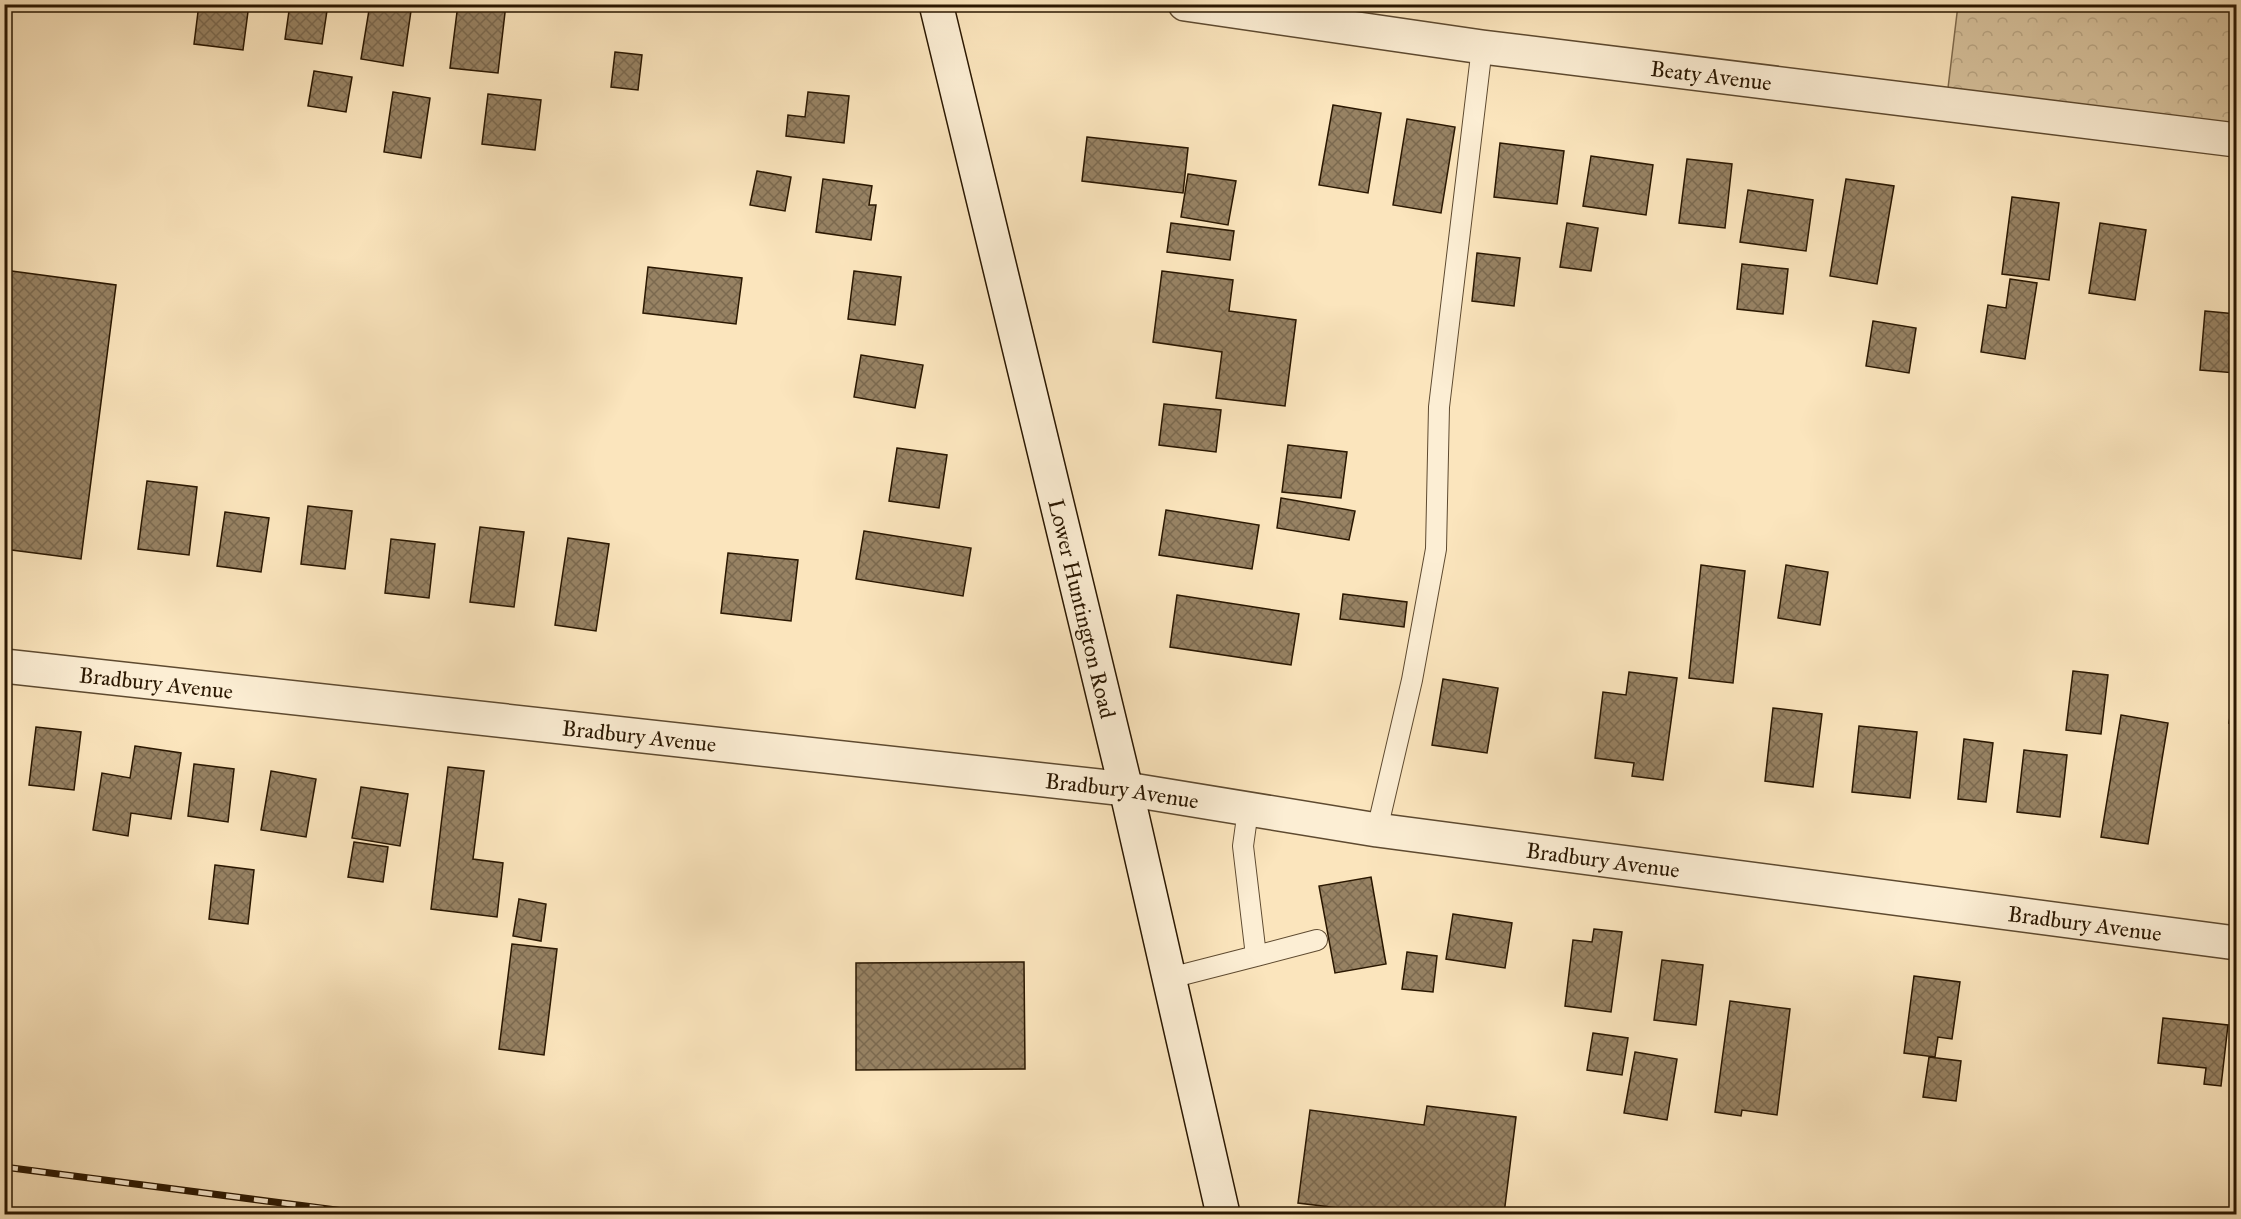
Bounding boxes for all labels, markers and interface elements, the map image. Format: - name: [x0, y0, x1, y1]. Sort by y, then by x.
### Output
- street label: Beaty Avenue: [1649, 54, 1773, 96]
- street label: Lower Huntington Road: [1043, 496, 1122, 721]
- street label: Bradbury Avenue: [78, 661, 235, 705]
- street label: Bradbury Avenue: [561, 714, 718, 757]
- street label: Bradbury Avenue: [1044, 767, 1201, 814]
- street label: Bradbury Avenue: [1524, 836, 1682, 883]
- street label: Bradbury Avenue: [2006, 900, 2163, 947]

